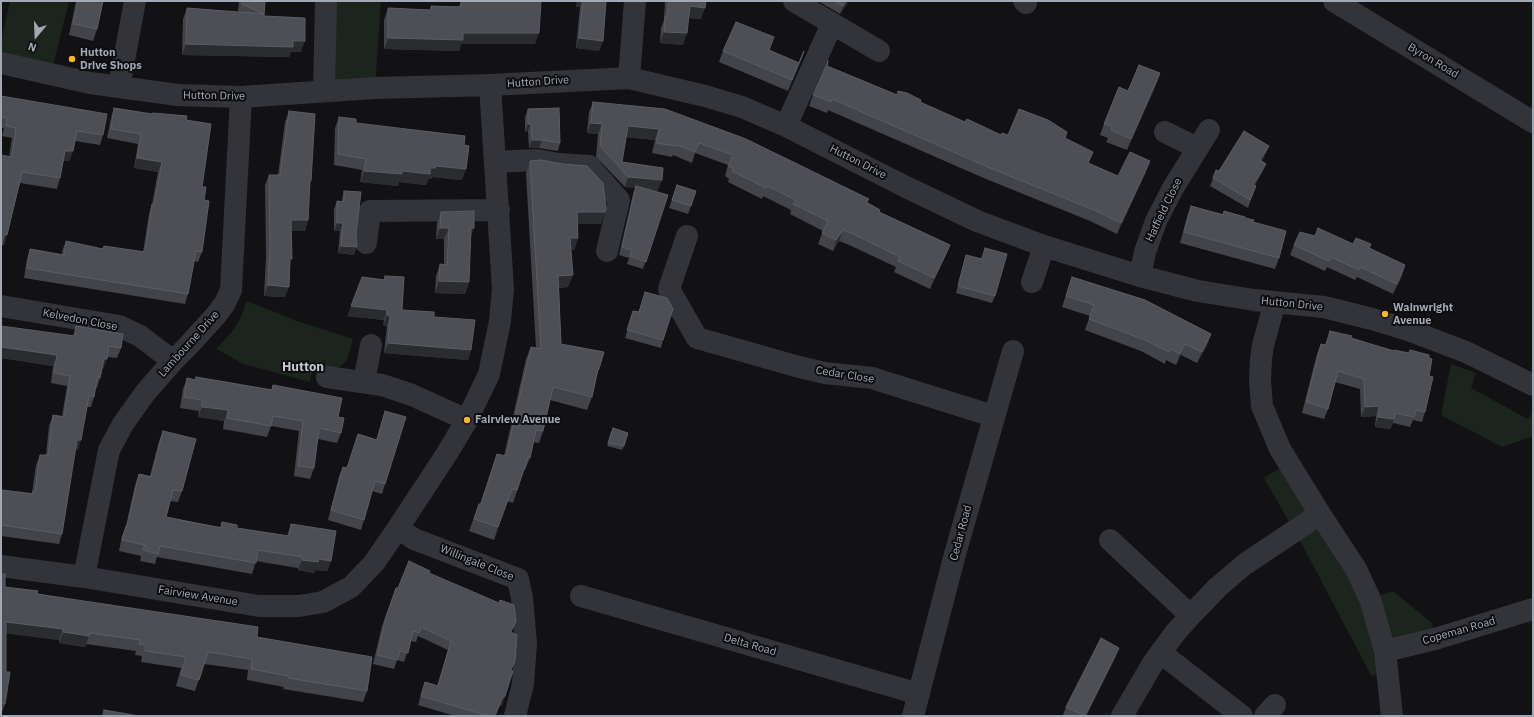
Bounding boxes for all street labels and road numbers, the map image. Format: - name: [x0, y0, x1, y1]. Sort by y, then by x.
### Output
- street label: Byron Road: [1405, 41, 1461, 81]
- street label: Hutton Drive: [507, 73, 569, 91]
- street label: Hutton Drive: [183, 89, 245, 103]
- street label: Hutton Drive: [827, 142, 889, 182]
- street label: Hatfield Close: [1143, 176, 1185, 244]
- street label: Hutton Drive: [1260, 294, 1324, 314]
- street label: Kelvedon Close: [42, 306, 118, 334]
- street label: Lambourne Drive: [156, 308, 222, 380]
- street label: Cedar Close: [815, 364, 875, 386]
- street label: Cedar Road: [947, 504, 975, 562]
- street label: Willingale Close: [438, 542, 516, 584]
- street label: Fairview Avenue: [157, 583, 239, 609]
- street label: Copeman Road: [1421, 614, 1497, 648]
- street label: Delta Road: [722, 631, 778, 659]

